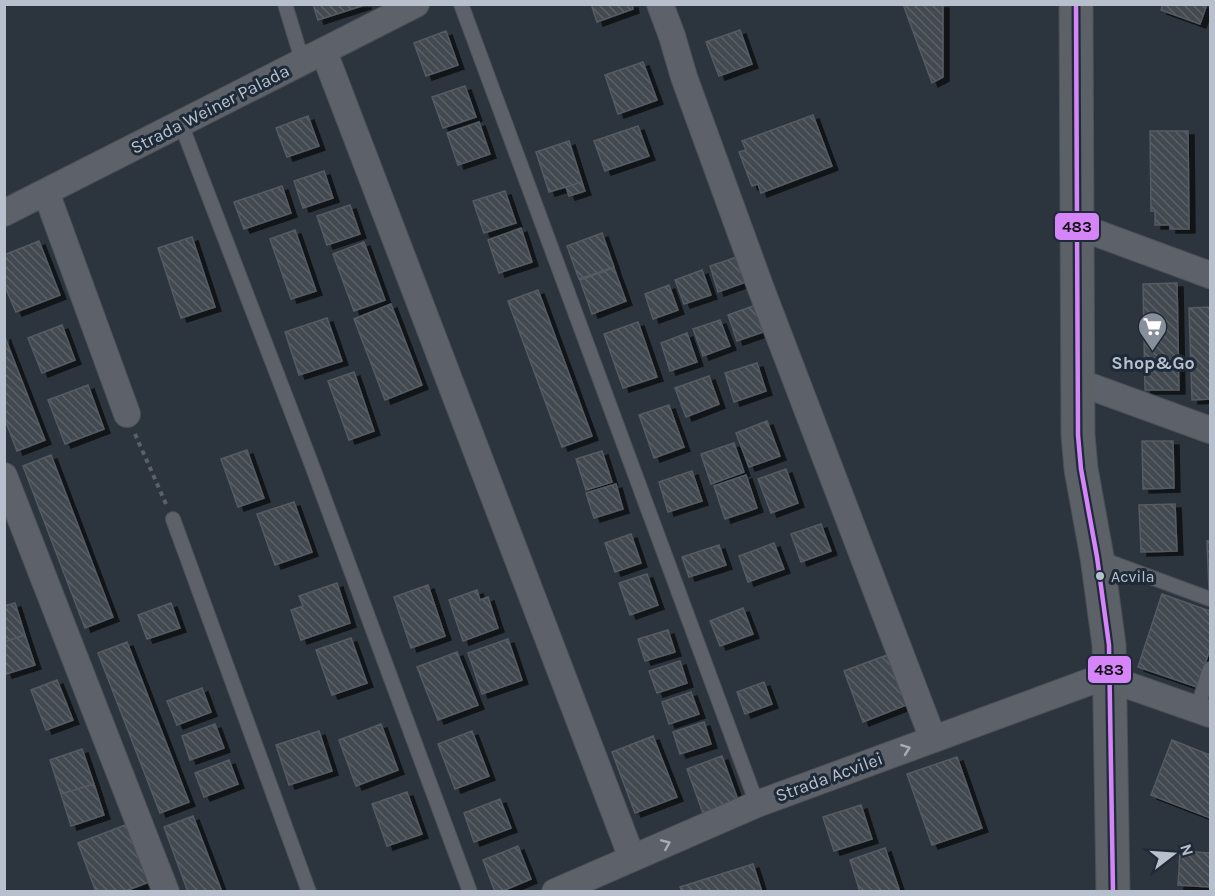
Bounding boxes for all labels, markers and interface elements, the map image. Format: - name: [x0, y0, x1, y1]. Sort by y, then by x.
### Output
- street label: Strada Weiner Palada: [127, 59, 293, 159]
- line badge: 483: [1054, 212, 1100, 241]
- text: 483: [1062, 217, 1092, 236]
- supermarket icon: Shop&Go: [1137, 310, 1169, 352]
- place label: Shop&Go: [1111, 352, 1195, 374]
- place label: Acvila: [1111, 567, 1155, 586]
- marker: Acvila: [1094, 570, 1106, 582]
- line badge: 483: [1087, 655, 1132, 684]
- text: 483: [1094, 660, 1124, 679]
- one-way arrow: [900, 744, 911, 756]
- street label: Strada Acvilei: [772, 747, 886, 807]
- north arrow: [1143, 824, 1203, 884]
- one-way arrow: [660, 839, 671, 851]
- text: N: [1176, 841, 1198, 858]

